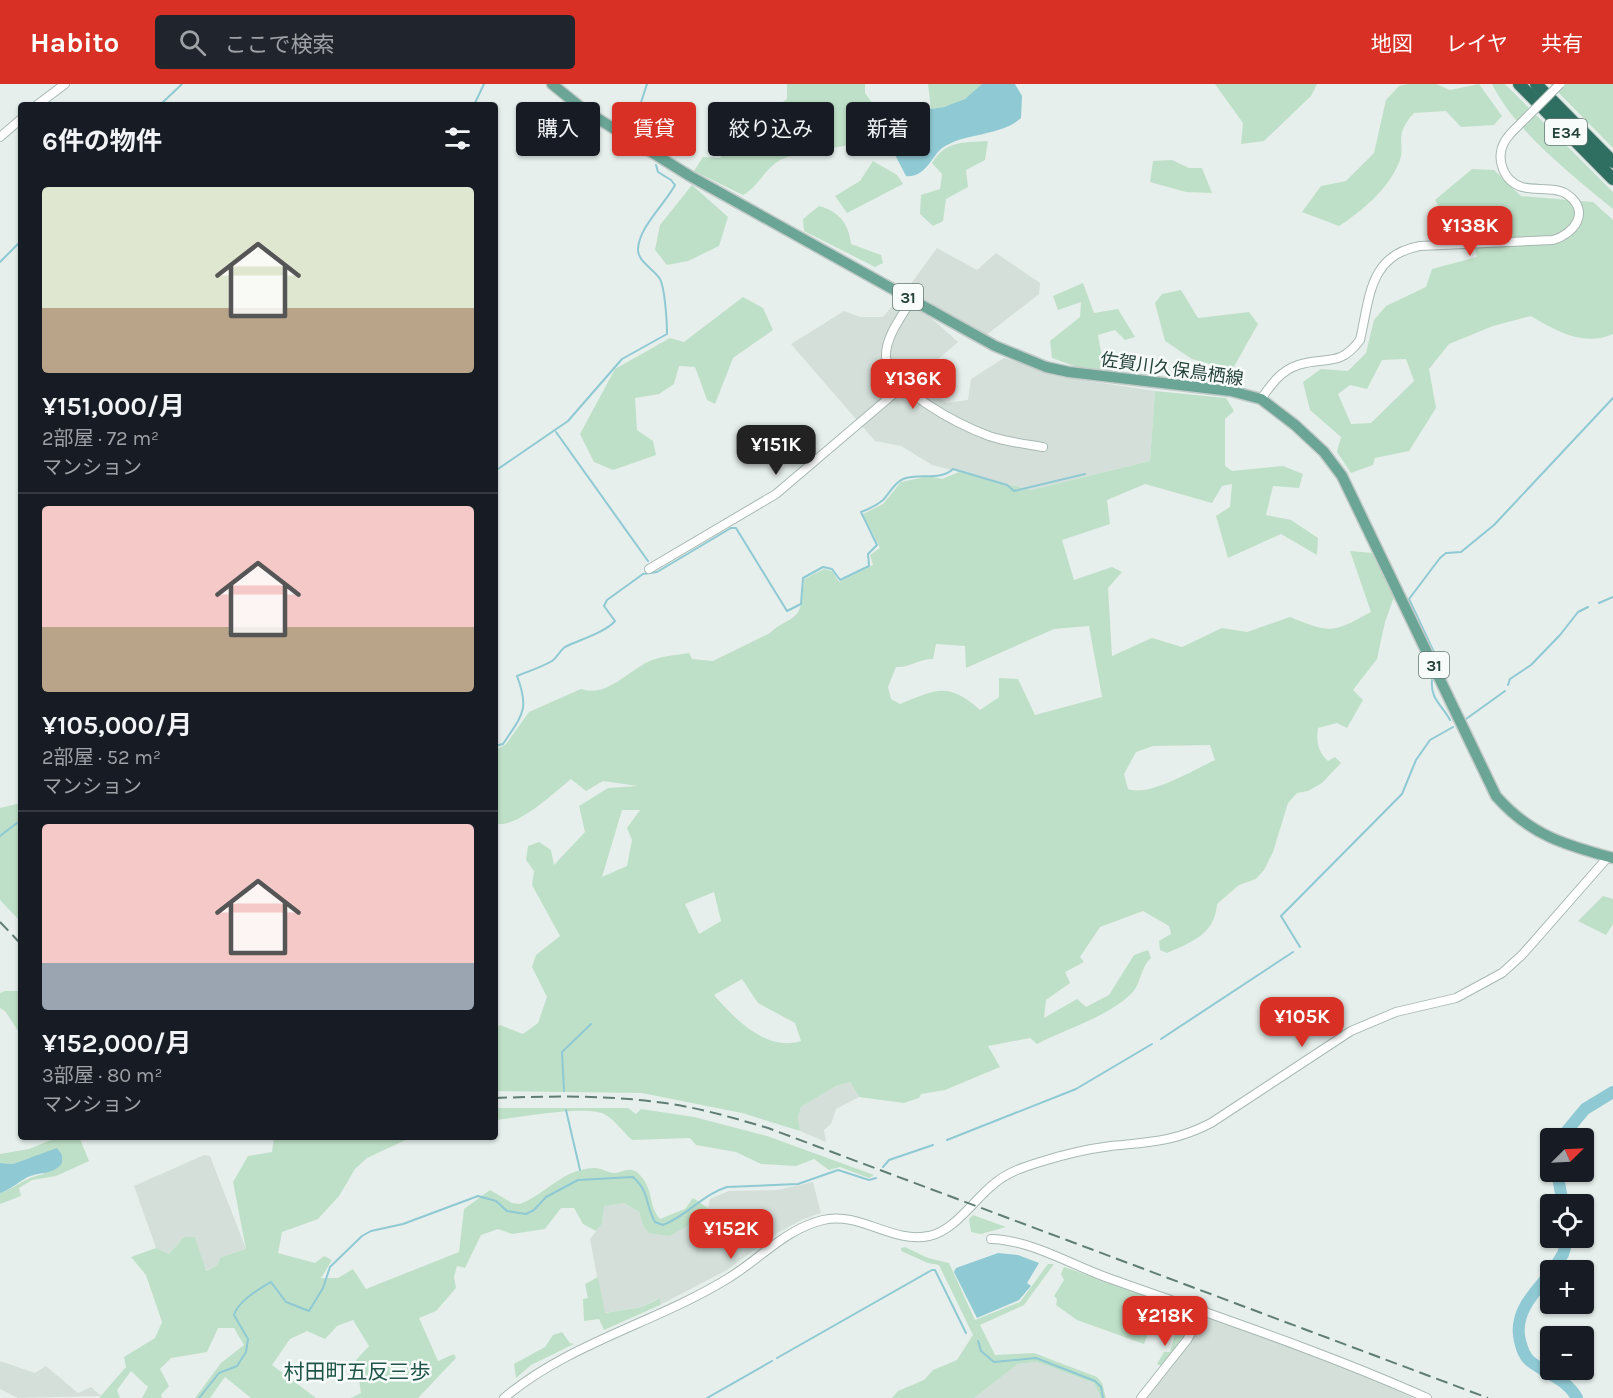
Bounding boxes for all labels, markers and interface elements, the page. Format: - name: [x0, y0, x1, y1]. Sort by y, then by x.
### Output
- search box: [155, 15, 575, 69]
- text: Habito: [30, 26, 119, 59]
- icon: search: [176, 26, 209, 59]
- text: ここで検索: [224, 32, 334, 58]
- text: 地図: [1371, 32, 1413, 56]
- text: レイヤ: [1446, 32, 1508, 56]
- text: 共有: [1541, 32, 1583, 56]
- chip: 購入: [516, 102, 600, 156]
- chip: 賃貸: [612, 102, 696, 156]
- chip: 絞り込み: [708, 102, 834, 156]
- chip: 新着: [846, 102, 930, 156]
- road number: E34: [1545, 119, 1587, 145]
- icon: filters: [441, 122, 474, 155]
- text: 6件の物件: [42, 126, 162, 157]
- pin: ¥138K: [1428, 206, 1512, 257]
- text: ¥138K: [1441, 214, 1499, 237]
- icon: home: [204, 226, 312, 334]
- road number: 31: [893, 284, 923, 310]
- street label: 佐賀川久保鳥栖線: [1099, 348, 1245, 390]
- pin: ¥136K: [871, 359, 955, 410]
- text: ¥136K: [885, 367, 941, 390]
- text: ¥151,000/月: [42, 391, 185, 422]
- pin: ¥151K: [734, 425, 818, 476]
- text: 2部屋 · 72 m²: [42, 427, 159, 450]
- text: ¥151K: [751, 433, 801, 456]
- text: マンション: [42, 456, 142, 479]
- icon: home: [204, 545, 312, 653]
- road number: 31: [1419, 652, 1449, 678]
- text: ¥105,000/月: [42, 710, 192, 741]
- text: 2部屋 · 52 m²: [42, 746, 161, 769]
- text: マンション: [42, 775, 142, 798]
- icon: home: [204, 863, 312, 971]
- pin: ¥105K: [1260, 997, 1344, 1048]
- text: ¥105K: [1274, 1005, 1330, 1028]
- text: ¥152,000/月: [42, 1028, 192, 1059]
- text: 3部屋 · 80 m²: [42, 1064, 163, 1087]
- text: マンション: [42, 1093, 142, 1116]
- north arrow: [1540, 1128, 1594, 1182]
- map controls: [1540, 1128, 1594, 1380]
- button: locate: [1540, 1194, 1594, 1248]
- pin: ¥152K: [689, 1209, 773, 1260]
- text: ¥152K: [703, 1217, 759, 1240]
- button: +: [1540, 1260, 1594, 1314]
- pin: ¥218K: [1123, 1296, 1207, 1347]
- text: ¥218K: [1137, 1304, 1193, 1327]
- button: −: [1540, 1326, 1594, 1380]
- district label: 村田町五反三歩: [284, 1360, 431, 1384]

